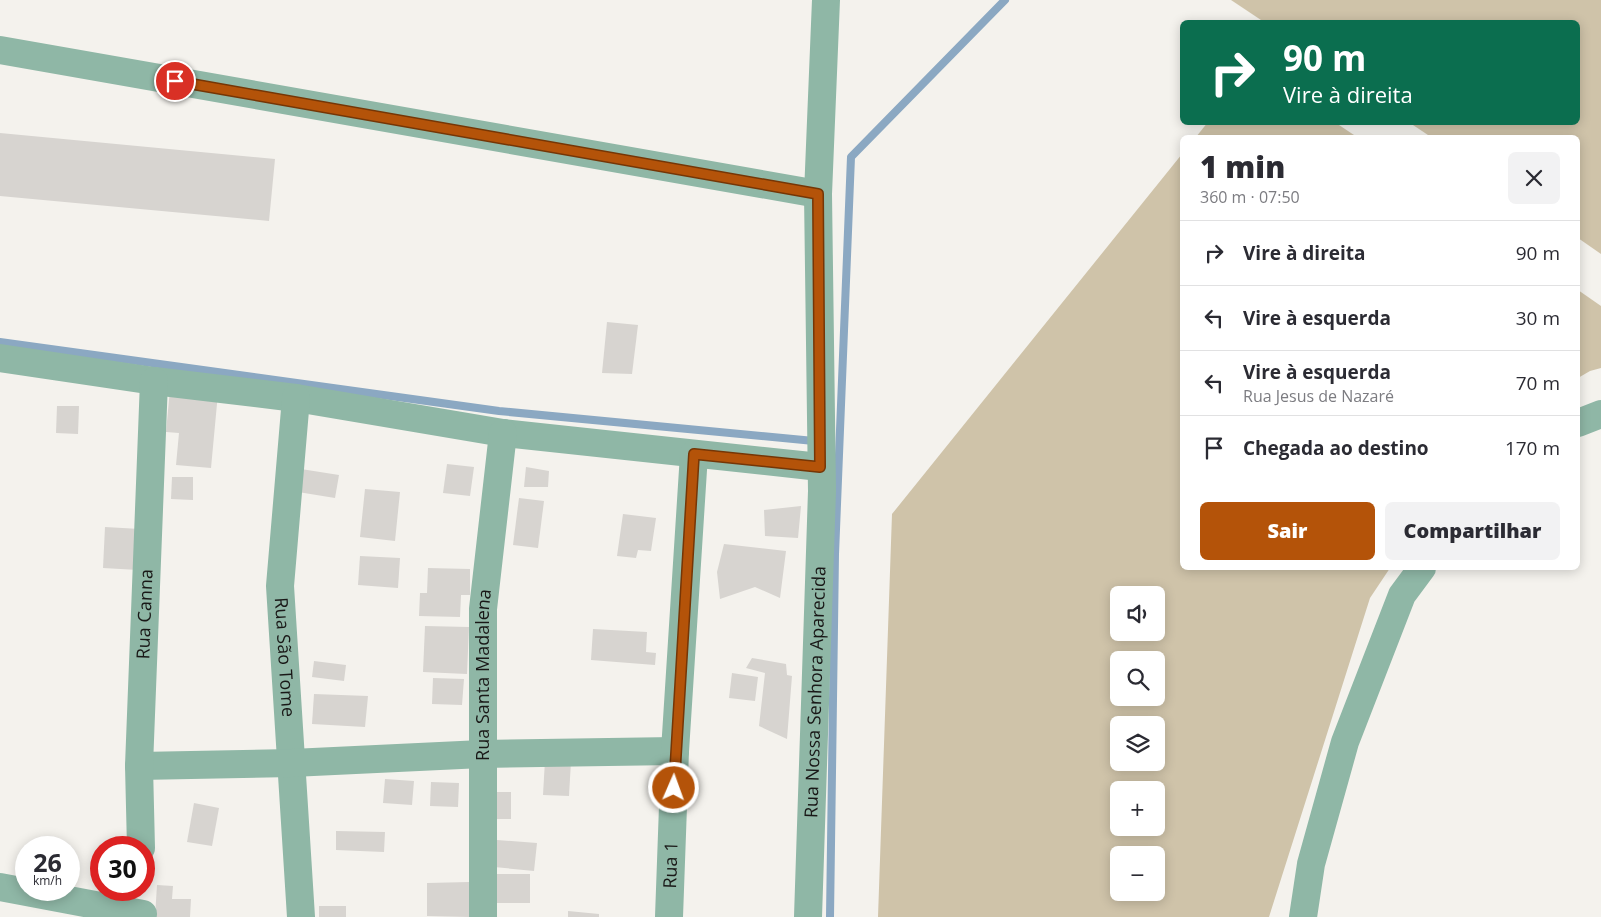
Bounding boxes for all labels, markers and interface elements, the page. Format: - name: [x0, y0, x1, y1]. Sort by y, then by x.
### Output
- text: 90 m: [1283, 34, 1366, 81]
- icon: right: [1200, 40, 1265, 105]
- pin: [154, 60, 196, 102]
- icon: arrive: [161, 67, 189, 95]
- text: Vire à direita: [1283, 79, 1413, 109]
- text: 1 min: [1200, 146, 1285, 187]
- button: close: [1508, 152, 1560, 204]
- text: 360 m · 07:50: [1200, 186, 1300, 208]
- icon: right: [1200, 239, 1228, 267]
- text: Vire à direita: [1243, 240, 1366, 266]
- text: 90 m: [1516, 240, 1560, 266]
- icon: left: [1200, 304, 1228, 332]
- text: Vire à esquerda: [1243, 305, 1391, 331]
- text: 30 m: [1516, 305, 1560, 331]
- text: Vire à esquerda: [1243, 359, 1391, 385]
- icon: left: [1200, 369, 1228, 397]
- text: 70 m: [1516, 370, 1560, 396]
- text: Rua Jesus de Nazaré: [1243, 385, 1394, 407]
- icon: arrive: [1200, 434, 1228, 462]
- text: Chegada ao destino: [1243, 435, 1429, 461]
- text: 170 m: [1505, 435, 1560, 461]
- button: Sair: [1200, 502, 1375, 560]
- button: Compartilhar: [1385, 502, 1560, 560]
- street label: Rua Nossa Senhora Aparecida: [798, 566, 831, 819]
- street label: Rua Canna: [130, 569, 158, 660]
- map controls: [1110, 586, 1165, 901]
- button: sound: [1110, 586, 1165, 641]
- street label: Rua Santa Madalena: [470, 588, 496, 761]
- street label: Rua São Tome: [270, 597, 301, 718]
- button: search: [1110, 651, 1165, 706]
- button: layers: [1110, 716, 1165, 771]
- position arrow: [647, 761, 699, 813]
- button: +: [1110, 781, 1165, 836]
- speed limit sign: 30: [90, 836, 155, 901]
- street label: Rua 1: [657, 841, 683, 889]
- text: 26: [33, 845, 62, 879]
- button: −: [1110, 846, 1165, 901]
- text: km/h: [33, 872, 62, 889]

